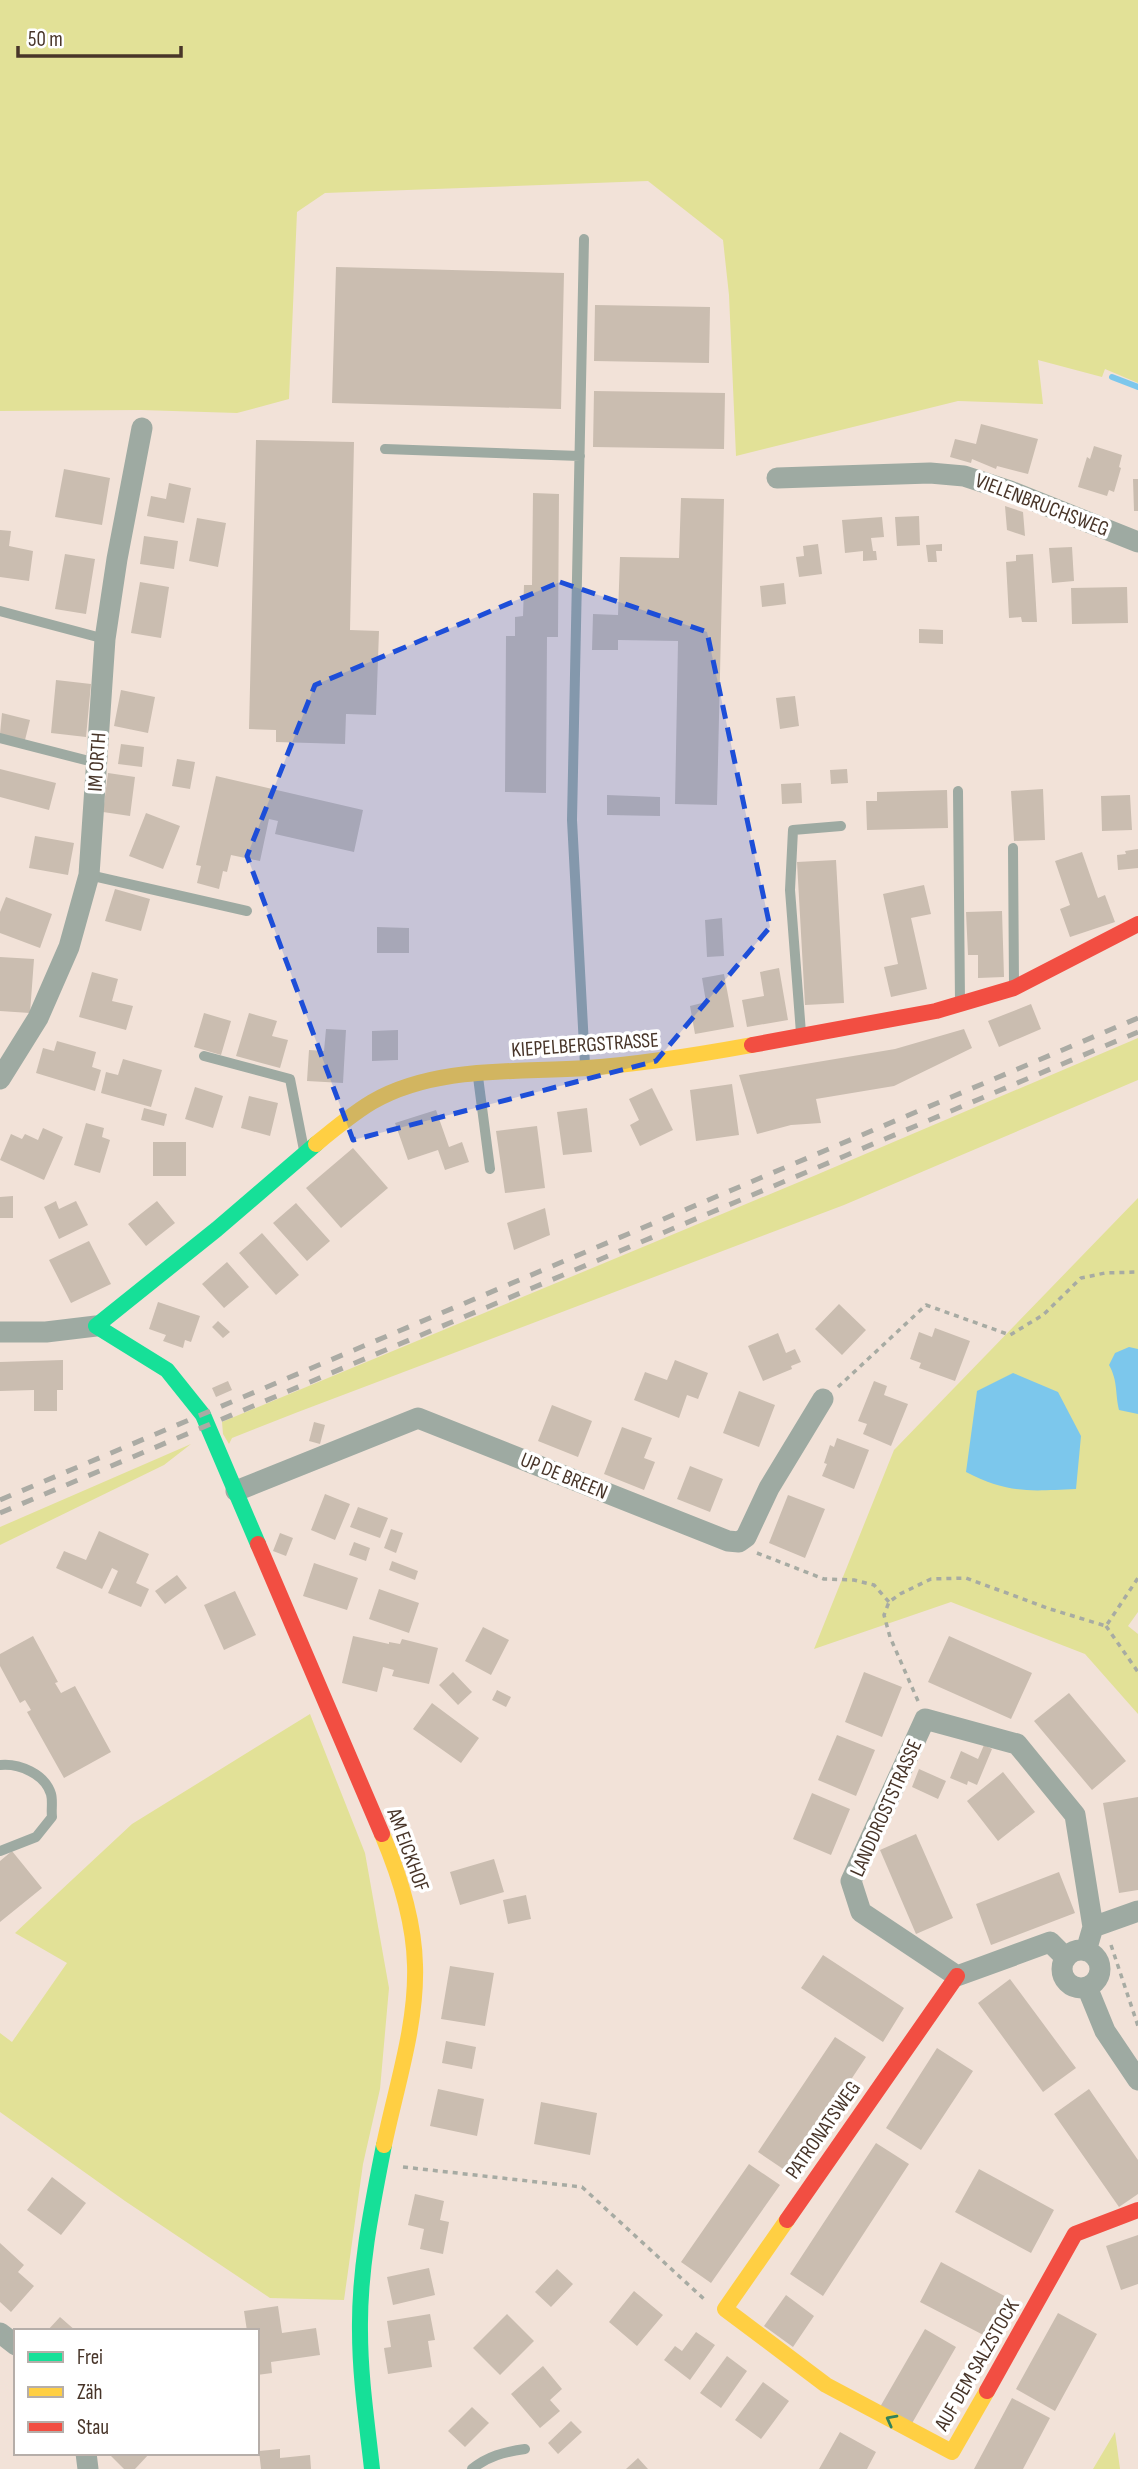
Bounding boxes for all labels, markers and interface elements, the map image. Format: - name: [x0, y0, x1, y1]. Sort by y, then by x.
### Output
- scale bar: [18, 14, 180, 58]
- text: 50 m: [28, 27, 63, 52]
- street label: VIELENBRUCHSWEG: [972, 468, 1112, 542]
- street label: IM ORTH: [82, 732, 112, 792]
- street label: KIEPELBERGSTRASSE: [510, 1027, 660, 1063]
- street label: UP DE BREEN: [517, 1447, 611, 1505]
- street label: LANDDROSTSTRASSE: [845, 1736, 927, 1880]
- street label: AM EICKHOF: [381, 1804, 435, 1895]
- street label: PATRONATSWEG: [780, 2076, 866, 2184]
- street label: AUF DEM SALZSTOCK: [929, 2295, 1025, 2436]
- legend: [14, 2329, 259, 2455]
- text: Frei: [77, 2345, 103, 2370]
- text: Zäh: [77, 2380, 103, 2405]
- one-way arrow: [886, 2414, 899, 2428]
- text: Stau: [77, 2415, 109, 2440]

